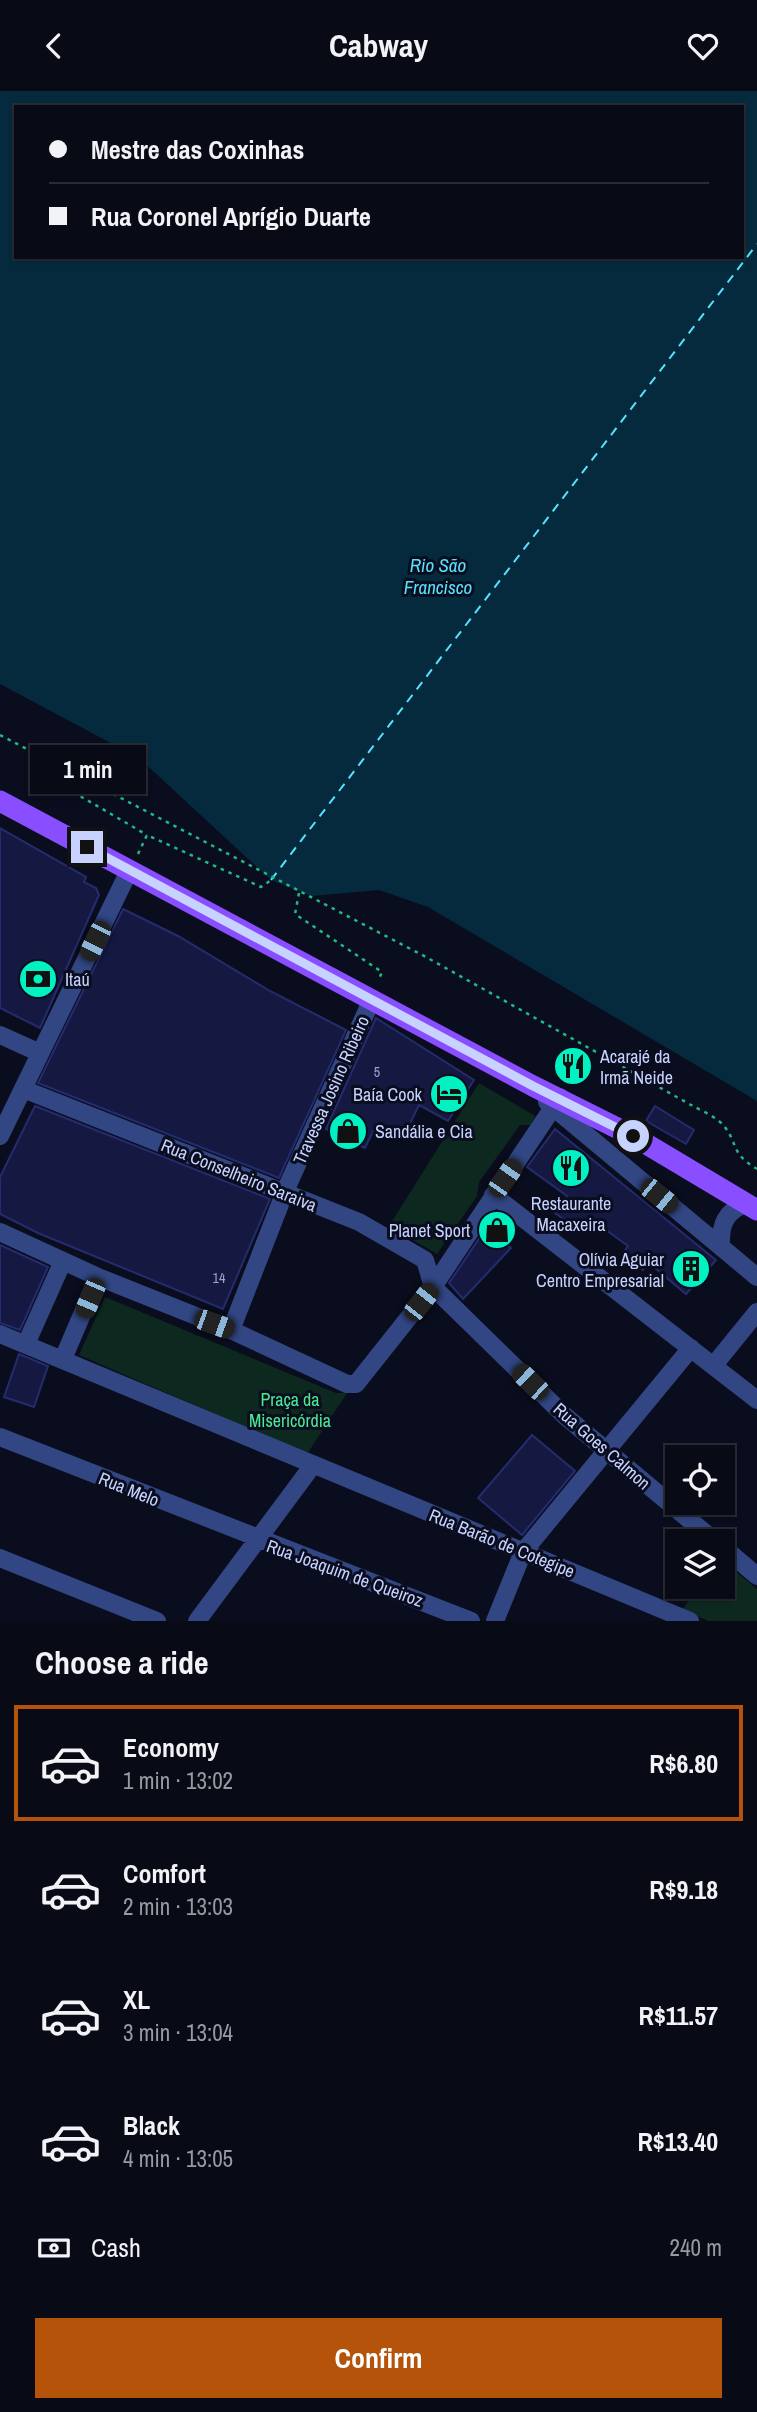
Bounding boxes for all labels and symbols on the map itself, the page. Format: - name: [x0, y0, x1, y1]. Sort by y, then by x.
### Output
- water label: Rio São Francisco: [404, 552, 473, 600]
- callout: 1 min: [29, 745, 145, 795]
- route end: [71, 831, 103, 863]
- car: [77, 918, 114, 964]
- bank icon: Itaú: [17, 958, 59, 1000]
- place label: Itaú: [65, 967, 90, 992]
- street label: Travessa Josino Ribeiro: [287, 1012, 375, 1168]
- place label: Acarajé da Irmã Neide: [599, 1044, 673, 1090]
- restaurant icon: Acarajé da Irmã Neide: [552, 1045, 594, 1087]
- house number: 5: [374, 1063, 380, 1081]
- hotel icon: Baía Cook: [428, 1073, 470, 1115]
- place label: Baía Cook: [353, 1082, 423, 1107]
- shop icon: Sandália e Cia: [327, 1110, 369, 1152]
- place label: Sandália e Cia: [375, 1119, 473, 1144]
- route start: [617, 1120, 649, 1152]
- street label: Rua Conselheiro Saraiva: [157, 1132, 321, 1218]
- restaurant icon: Restaurante Macaxeira: [550, 1147, 592, 1189]
- car: [485, 1155, 526, 1201]
- car: [637, 1175, 682, 1217]
- place label: Restaurante Macaxeira: [531, 1191, 611, 1237]
- shop icon: Planet Sport: [476, 1209, 518, 1251]
- place label: Planet Sport: [389, 1218, 470, 1243]
- place label: Olívia Aguiar Centro Empresarial: [536, 1247, 664, 1293]
- building icon: Olívia Aguiar Centro Empresarial: [670, 1248, 712, 1290]
- house number: 14: [213, 1269, 226, 1287]
- car: [73, 1275, 108, 1321]
- car: [400, 1279, 443, 1325]
- car: [191, 1307, 238, 1341]
- car: [508, 1360, 553, 1404]
- park label: Praça da Misericórdia: [249, 1387, 331, 1433]
- street label: Rua Goes Calmon: [548, 1397, 656, 1495]
- street label: Rua Melo: [95, 1466, 163, 1512]
- street label: Rua Barão de Cotegipe: [425, 1502, 579, 1584]
- street label: Rua Joaquim de Queiroz: [263, 1533, 427, 1613]

